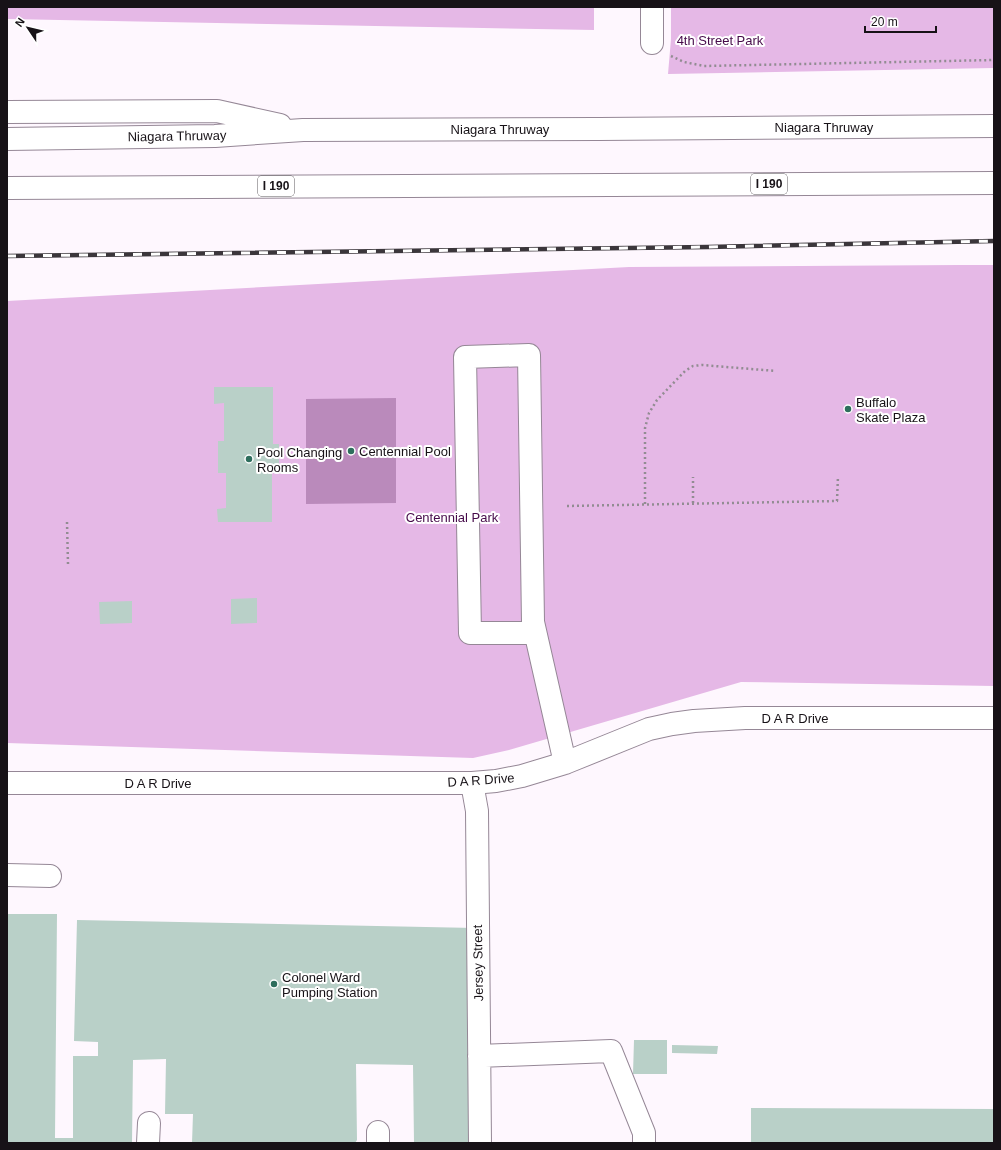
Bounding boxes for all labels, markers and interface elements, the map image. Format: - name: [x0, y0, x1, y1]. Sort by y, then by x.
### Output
- north arrow: [8, 8, 48, 48]
- scale bar: [865, 8, 936, 34]
- text: 20 m: [871, 15, 898, 29]
- text: N: [13, 16, 27, 29]
- park label: 4th Street Park: [677, 33, 764, 48]
- street label: Niagara Thruway: [775, 120, 874, 135]
- street label: Niagara Thruway: [451, 122, 550, 137]
- street label: Niagara Thruway: [127, 128, 227, 144]
- road number: I 190: [751, 174, 787, 194]
- road number: I 190: [258, 176, 294, 196]
- place label: Buffalo Skate Plaza: [856, 395, 926, 425]
- marker: Buffalo Skate Plaza: [843, 404, 853, 414]
- place label: Centennial Pool: [359, 444, 451, 459]
- place label: Pool Changing Rooms: [257, 445, 342, 475]
- marker: Centennial Pool: [346, 446, 356, 456]
- marker: Pool Changing Rooms: [244, 454, 254, 464]
- park label: Centennial Park: [406, 510, 499, 525]
- street label: D A R Drive: [761, 711, 829, 726]
- street label: D A R Drive: [447, 770, 515, 790]
- street label: D A R Drive: [124, 776, 192, 791]
- street label: Jersey Street: [470, 924, 486, 1001]
- place label: Colonel Ward Pumping Station: [282, 970, 377, 1000]
- marker: Colonel Ward Pumping Station: [269, 979, 279, 989]

